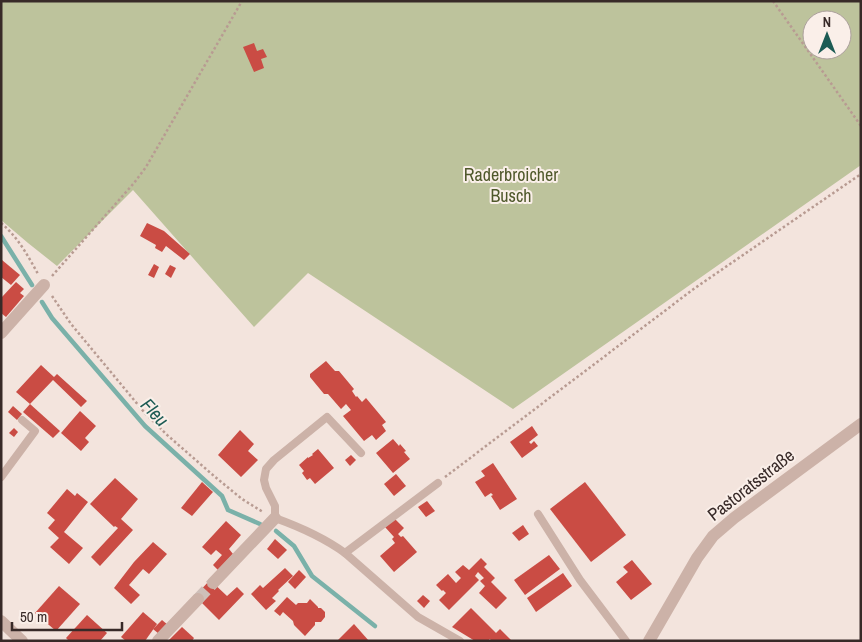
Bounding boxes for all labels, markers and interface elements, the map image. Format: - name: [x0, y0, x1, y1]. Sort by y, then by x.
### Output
- north arrow: [802, 10, 852, 60]
- text: N: [823, 13, 831, 31]
- park label: Raderbroicher Busch: [464, 162, 558, 208]
- water label: Fleu: [135, 392, 175, 432]
- street label: Pastoratsstraße: [702, 443, 799, 527]
- scale bar: [12, 600, 122, 632]
- text: 50 m: [20, 606, 47, 627]

